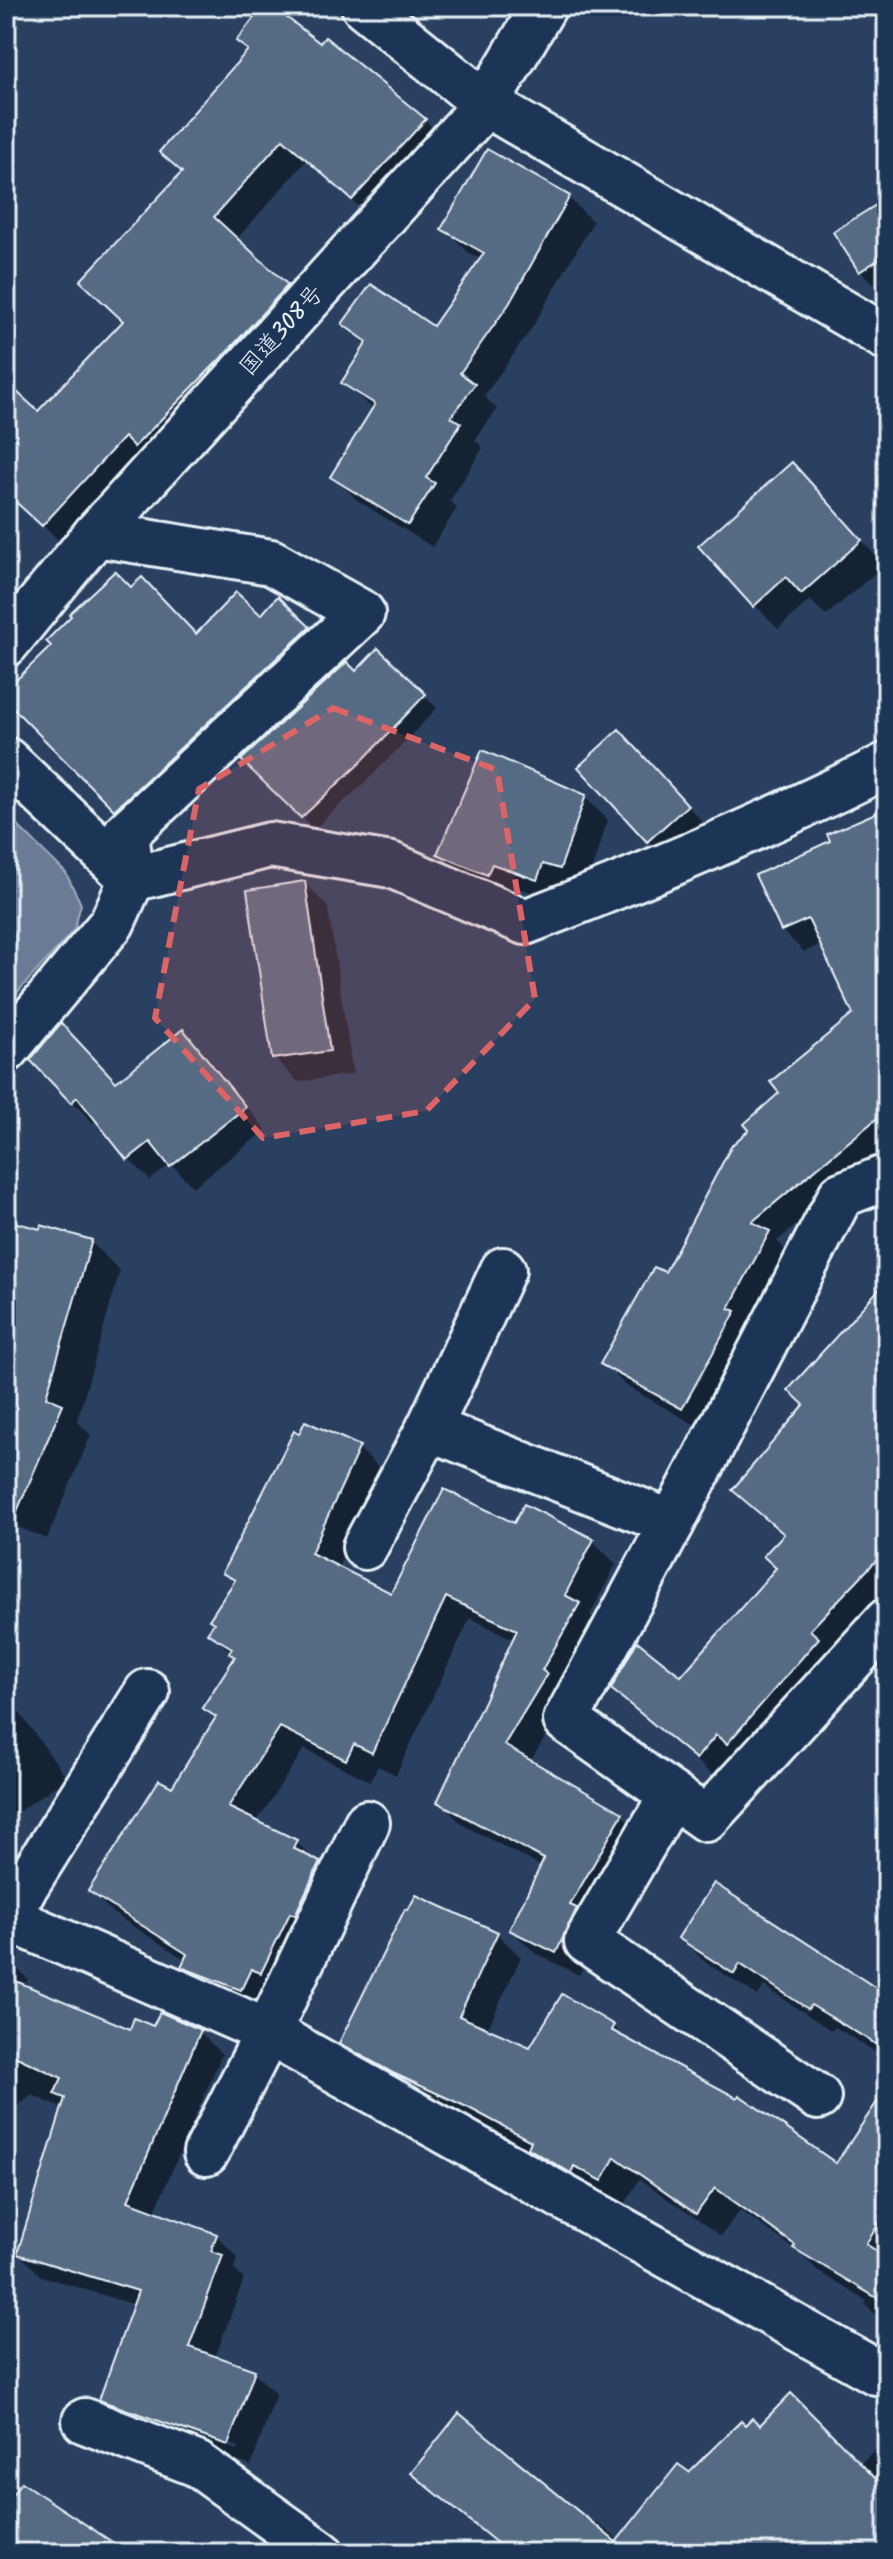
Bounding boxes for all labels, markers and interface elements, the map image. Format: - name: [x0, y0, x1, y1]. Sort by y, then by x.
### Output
- street label: 国道308号: [230, 276, 334, 386]

